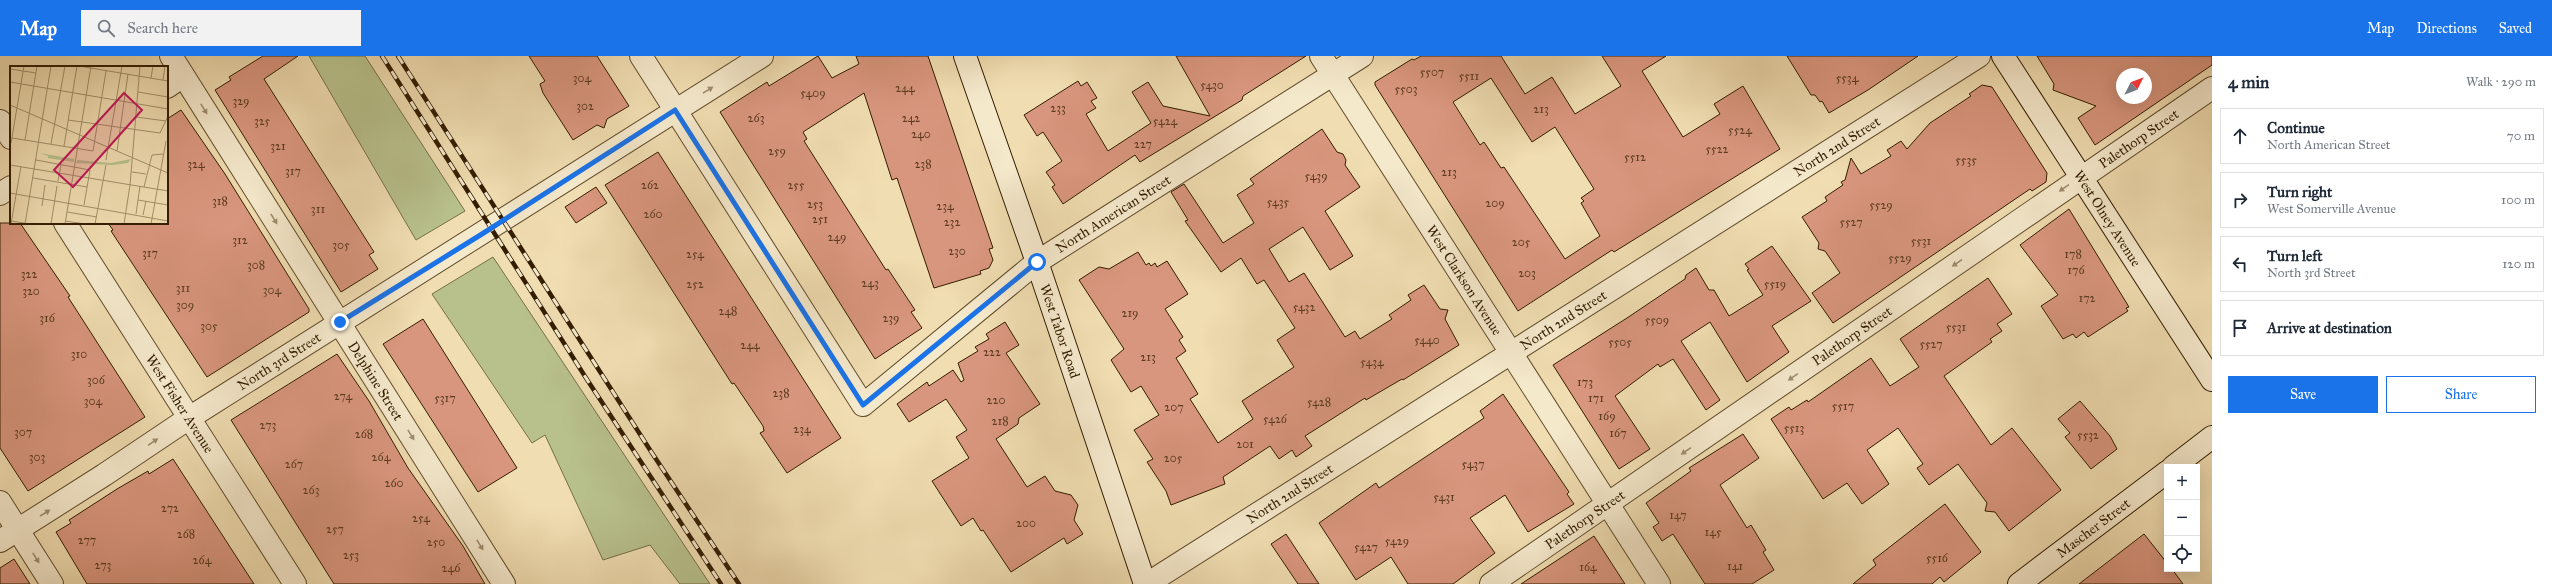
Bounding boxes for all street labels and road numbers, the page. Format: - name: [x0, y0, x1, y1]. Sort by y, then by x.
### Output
- street label: Palethorp Street: [2096, 105, 2182, 172]
- street label: North 2nd Street: [1791, 113, 1884, 180]
- street label: West Olney Avenue: [2070, 167, 2145, 270]
- street label: North American Street: [1053, 171, 1174, 257]
- street label: West Clarkson Avenue: [1422, 222, 1506, 339]
- street label: West Tabor Road: [1036, 282, 1083, 381]
- street label: North 2nd Street: [1517, 286, 1610, 354]
- street label: Palethorp Street: [1809, 303, 1895, 370]
- street label: North 3rd Street: [234, 329, 324, 394]
- street label: Delphine Street: [344, 338, 407, 424]
- street label: West Fisher Avenue: [142, 351, 217, 456]
- street label: North 2nd Street: [1244, 460, 1336, 528]
- street label: Palethorp Street: [1542, 486, 1628, 553]
- street label: Mascher Street: [2053, 495, 2134, 562]

